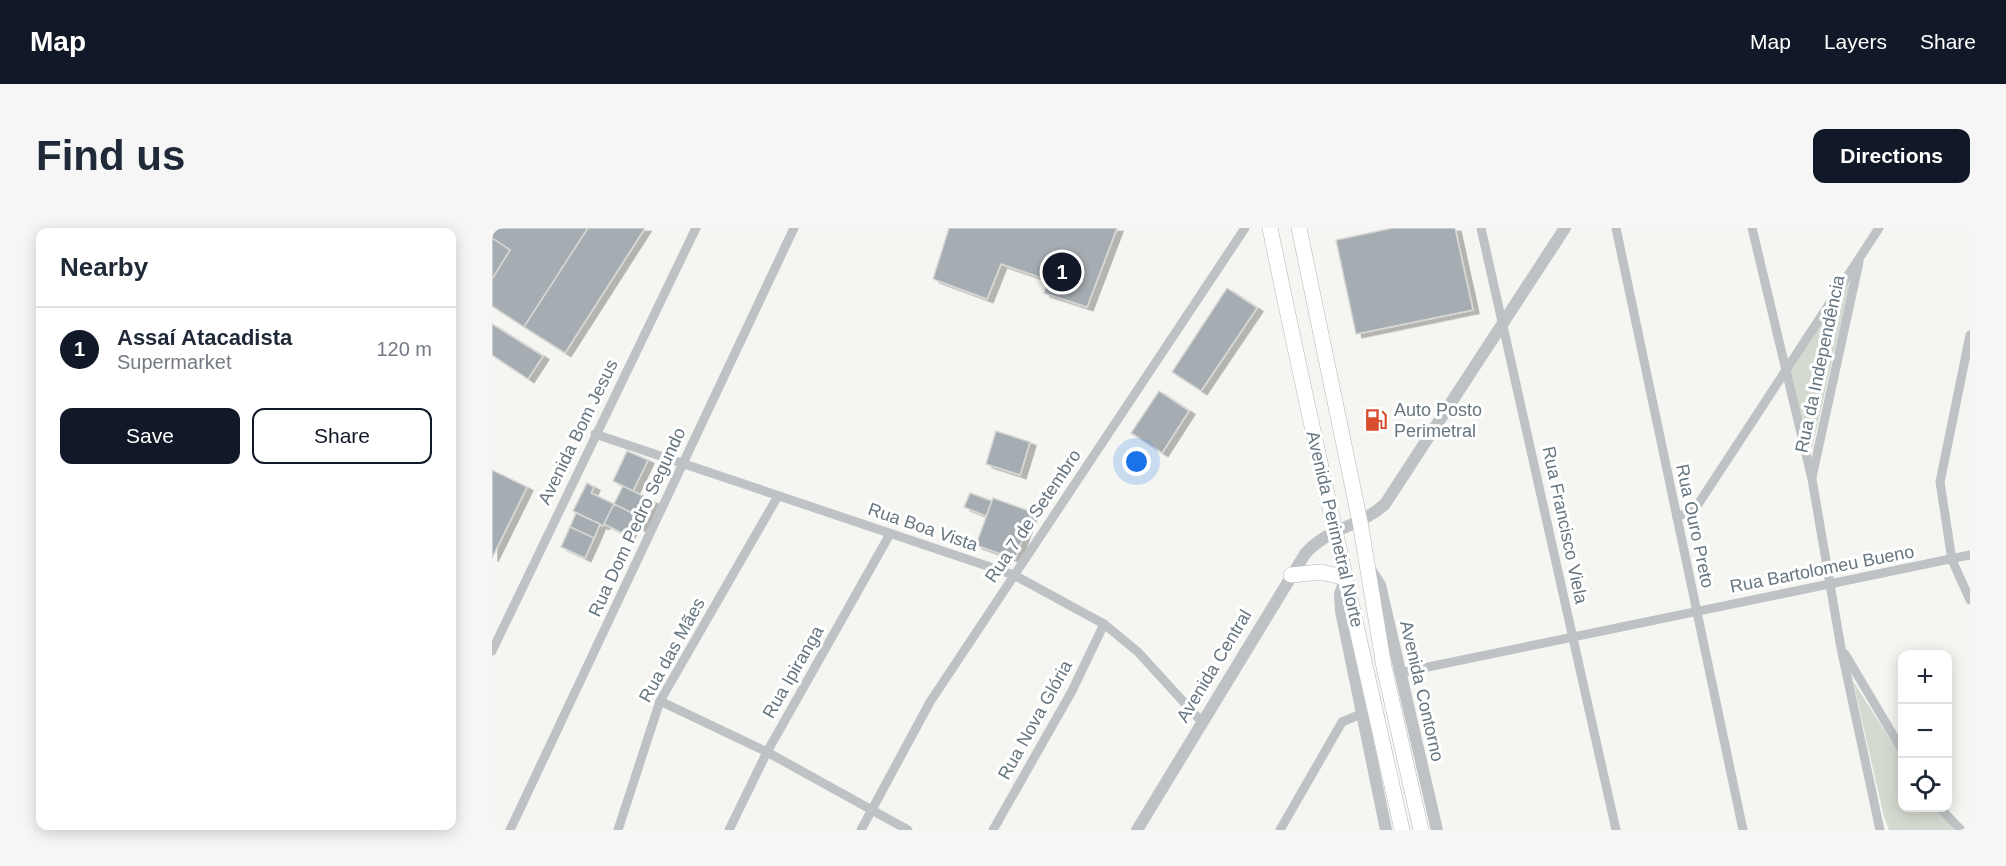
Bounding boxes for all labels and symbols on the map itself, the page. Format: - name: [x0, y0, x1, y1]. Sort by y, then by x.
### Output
- pin: 1: [1042, 250, 1082, 294]
- street label: Rua da Independência: [1791, 272, 1849, 455]
- street label: Avenida Bom Jesus: [534, 356, 622, 508]
- place label: Auto Posto Perimetral: [1394, 400, 1482, 441]
- fuel station icon: Auto Posto Perimetral: [1363, 407, 1389, 433]
- street label: Rua Dom Pedro Segundo: [584, 424, 690, 620]
- street label: Avenida Perimetral Norte: [1303, 429, 1367, 629]
- street label: Rua Francisco Viela: [1539, 444, 1592, 607]
- street label: Rua 7 de Setembro: [981, 446, 1085, 586]
- your location: [1122, 447, 1151, 476]
- street label: Rua Ouro Preto: [1672, 462, 1718, 590]
- street label: Rua Boa Vista: [865, 499, 981, 555]
- street label: Rua Bartolomeu Bueno: [1728, 541, 1916, 597]
- street label: Rua das Mães: [635, 594, 709, 706]
- street label: Avenida Central: [1173, 606, 1255, 726]
- street label: Avenida Contorno: [1396, 619, 1448, 763]
- street label: Rua Ipiranga: [759, 622, 828, 722]
- street label: Rua Nova Glória: [994, 656, 1076, 783]

